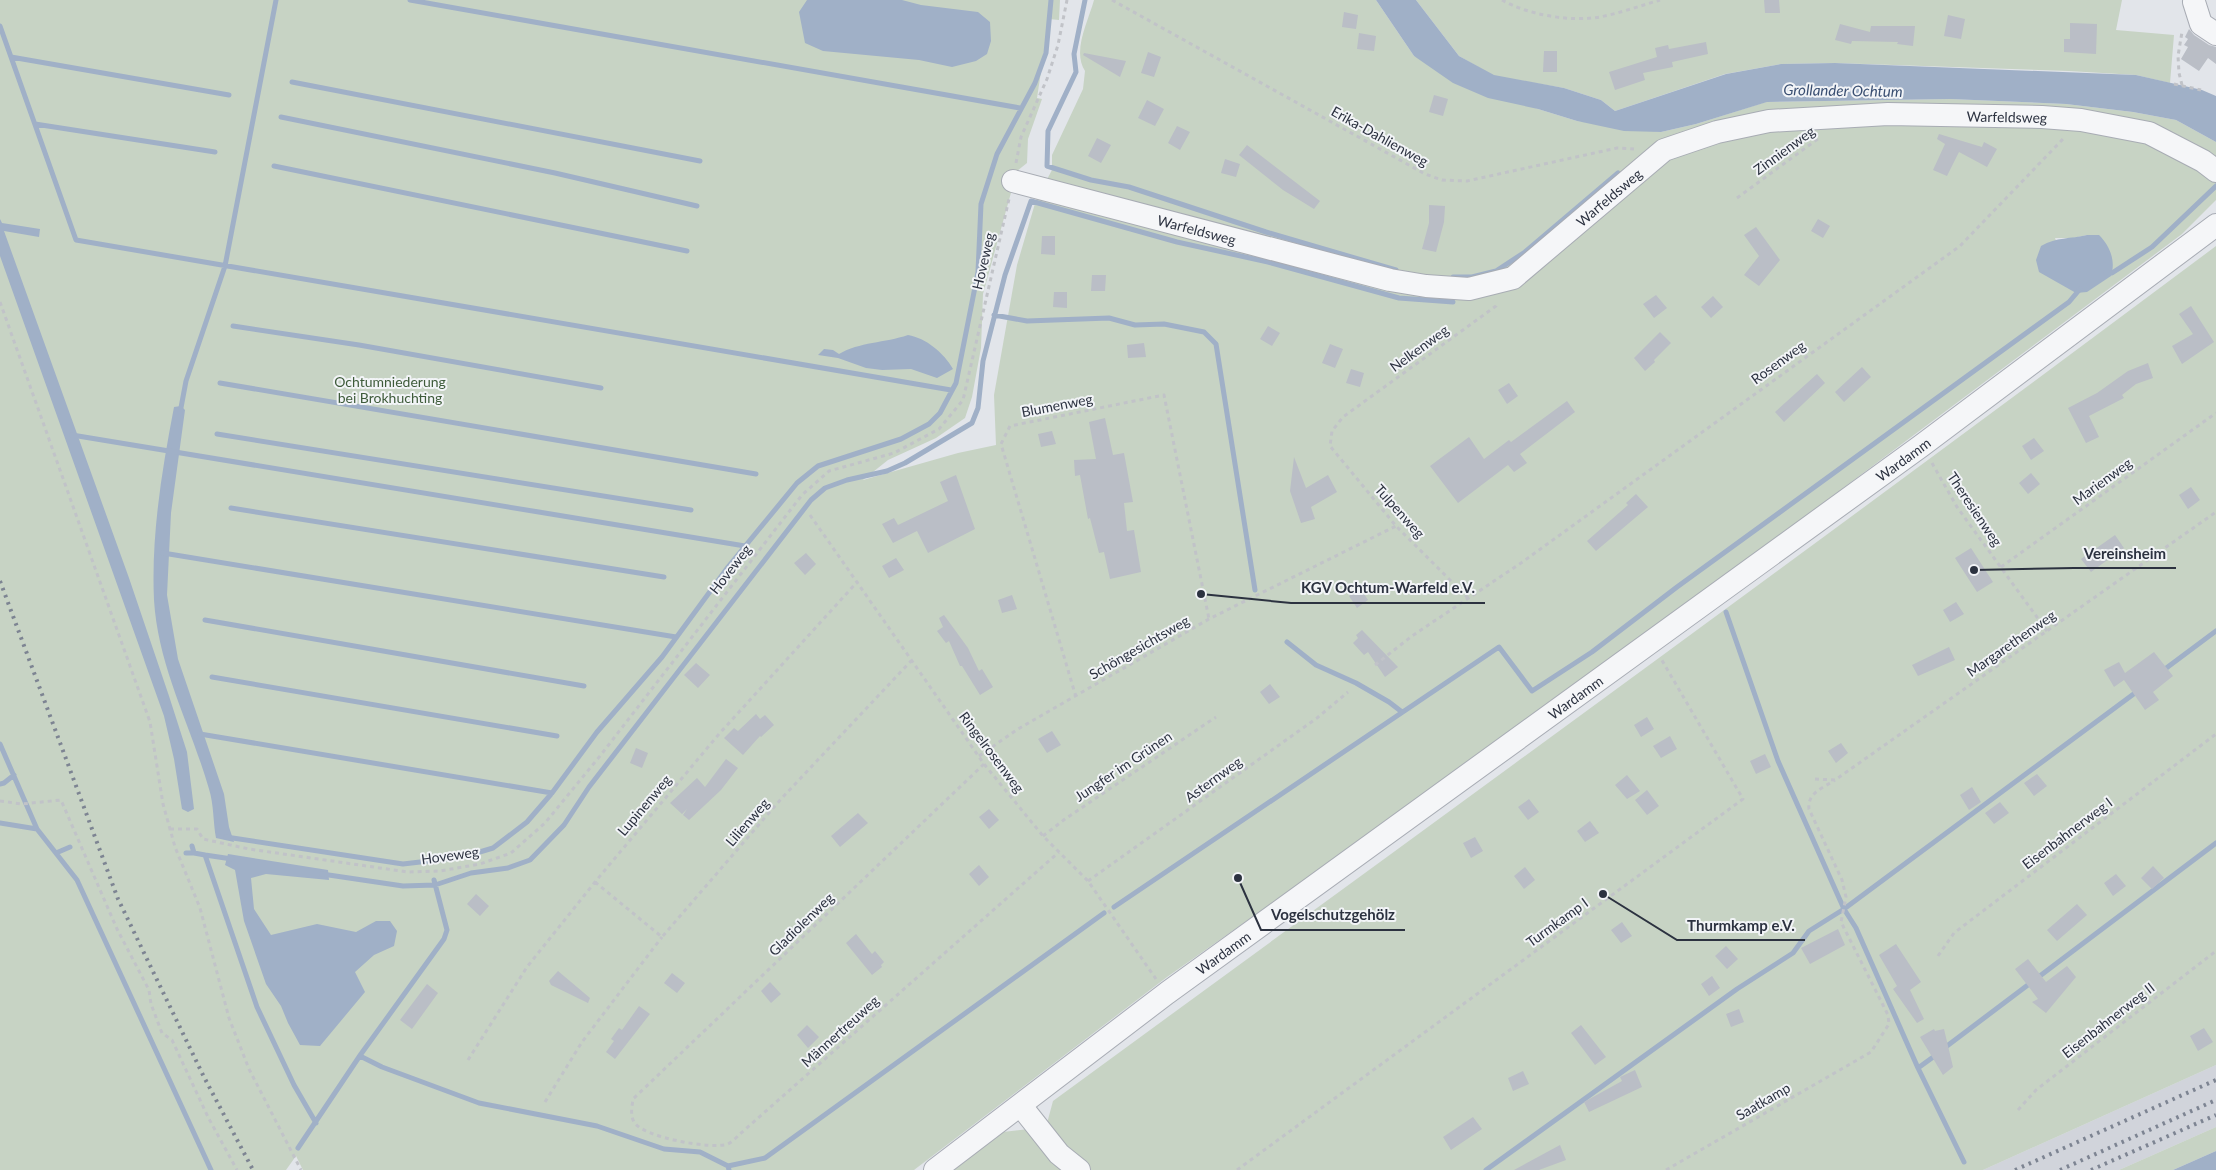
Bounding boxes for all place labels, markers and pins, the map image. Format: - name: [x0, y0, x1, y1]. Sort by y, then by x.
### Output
- callout: Vereinsheim: [2074, 538, 2176, 568]
- callout: KGV Ochtum-Warfeld e.V.: [1291, 573, 1485, 603]
- callout: Vogelschutzgehölz: [1261, 900, 1405, 930]
- callout: Thurmkamp e.V.: [1677, 910, 1805, 940]

